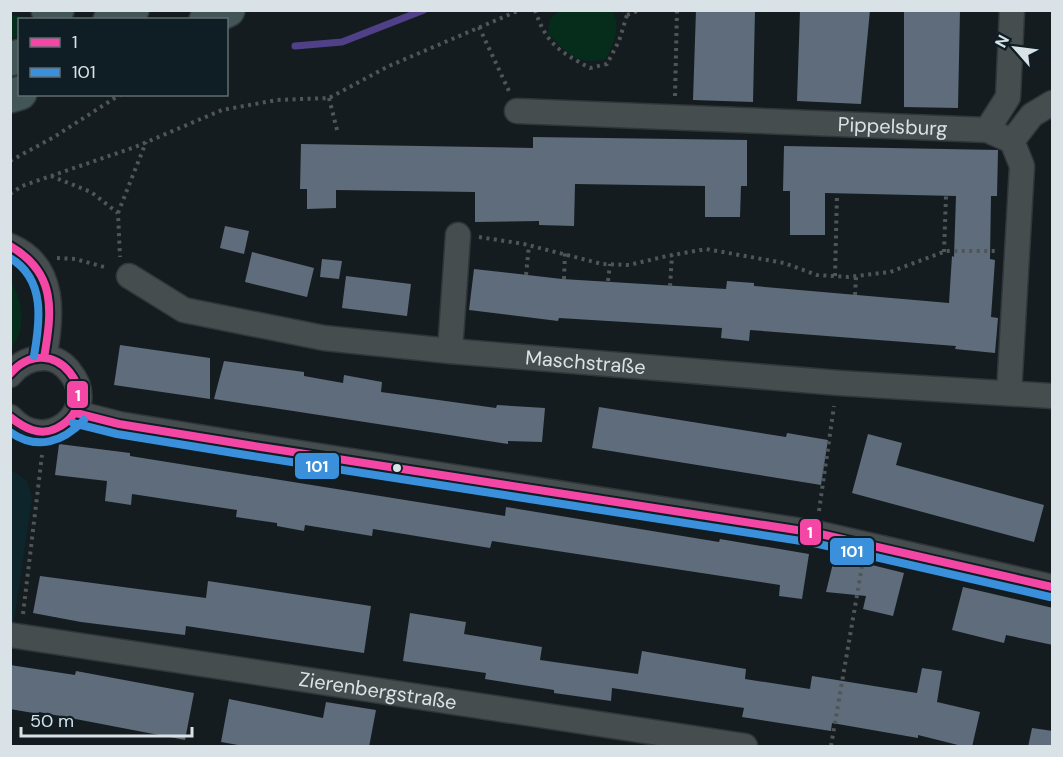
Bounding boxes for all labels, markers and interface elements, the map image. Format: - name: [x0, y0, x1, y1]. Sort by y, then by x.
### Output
- legend: [18, 18, 228, 96]
- north arrow: [985, 18, 1045, 78]
- text: 1: [72, 30, 78, 54]
- text: N: [990, 31, 1014, 51]
- text: 101: [72, 60, 96, 84]
- street label: Pippelsburg: [837, 111, 948, 141]
- street label: Maschstraße: [524, 344, 647, 380]
- line badge: 1: [66, 380, 89, 409]
- text: 1: [75, 385, 81, 406]
- line badge: 101: [294, 452, 340, 480]
- text: 101: [306, 456, 328, 477]
- unlabelled marker: [391, 462, 403, 474]
- line badge: 1: [799, 518, 822, 546]
- text: 1: [807, 522, 813, 543]
- line badge: 101: [829, 537, 875, 566]
- text: 101: [841, 541, 863, 562]
- street label: Zierenbergstraße: [297, 666, 458, 715]
- scale bar: [21, 700, 192, 738]
- text: 50 m: [30, 709, 74, 733]

